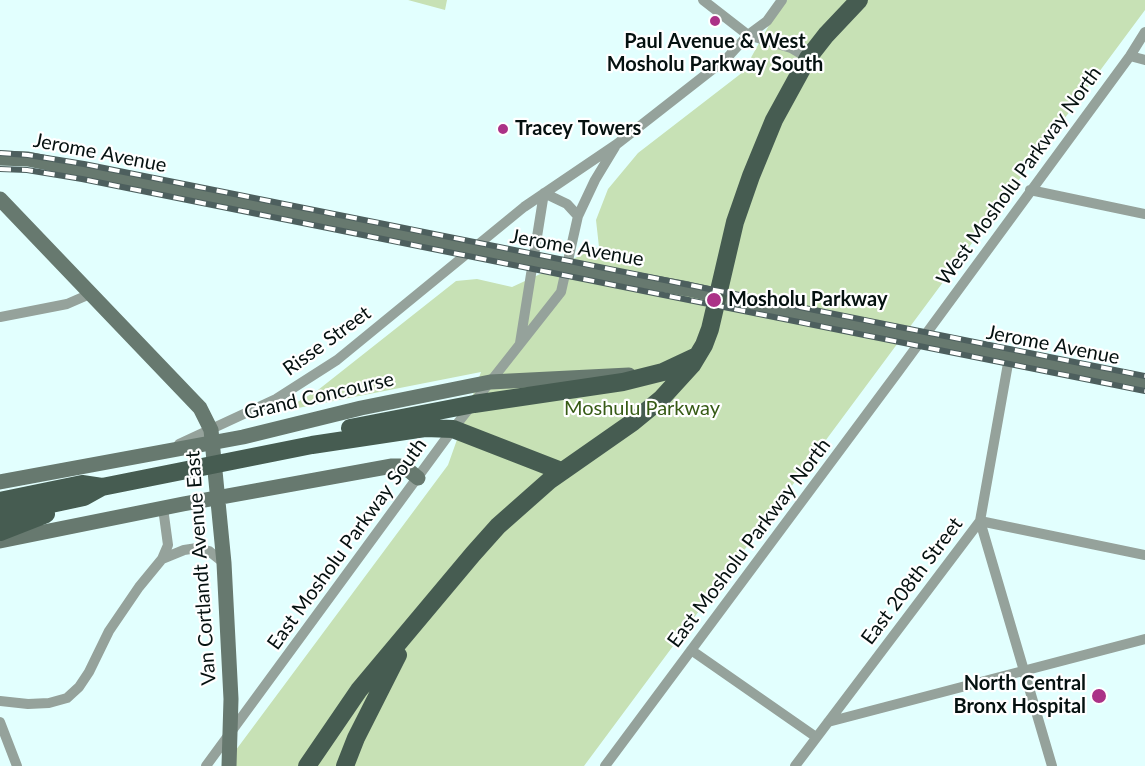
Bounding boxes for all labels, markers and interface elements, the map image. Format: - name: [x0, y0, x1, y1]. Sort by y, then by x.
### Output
- marker: Paul Avenue & West Mosholu Parkway South: [708, 14, 722, 28]
- place label: Paul Avenue & West Mosholu Parkway South: [607, 30, 823, 77]
- street label: West Mosholu Parkway North: [932, 62, 1106, 290]
- place label: Tracey Towers: [515, 117, 641, 141]
- marker: Tracey Towers: [496, 122, 510, 136]
- street label: Jerome Avenue: [31, 128, 169, 178]
- street label: Jerome Avenue: [508, 224, 646, 272]
- place label: Mosholu Parkway: [728, 288, 887, 312]
- marker: Mosholu Parkway: [705, 291, 723, 309]
- street label: Risse Street: [278, 301, 376, 381]
- street label: Jerome Avenue: [984, 320, 1122, 370]
- street label: Grand Concourse: [242, 367, 396, 425]
- park label: Moshulu Parkway: [564, 397, 720, 421]
- street label: East Mosholu Parkway South: [262, 434, 432, 654]
- street label: East Mosholu Parkway North: [662, 434, 836, 652]
- street label: Van Cortlandt Avenue East: [181, 450, 221, 686]
- street label: East 208th Street: [856, 513, 968, 649]
- place label: North Central Bronx Hospital: [953, 672, 1086, 719]
- marker: North Central Bronx Hospital: [1090, 687, 1108, 705]

